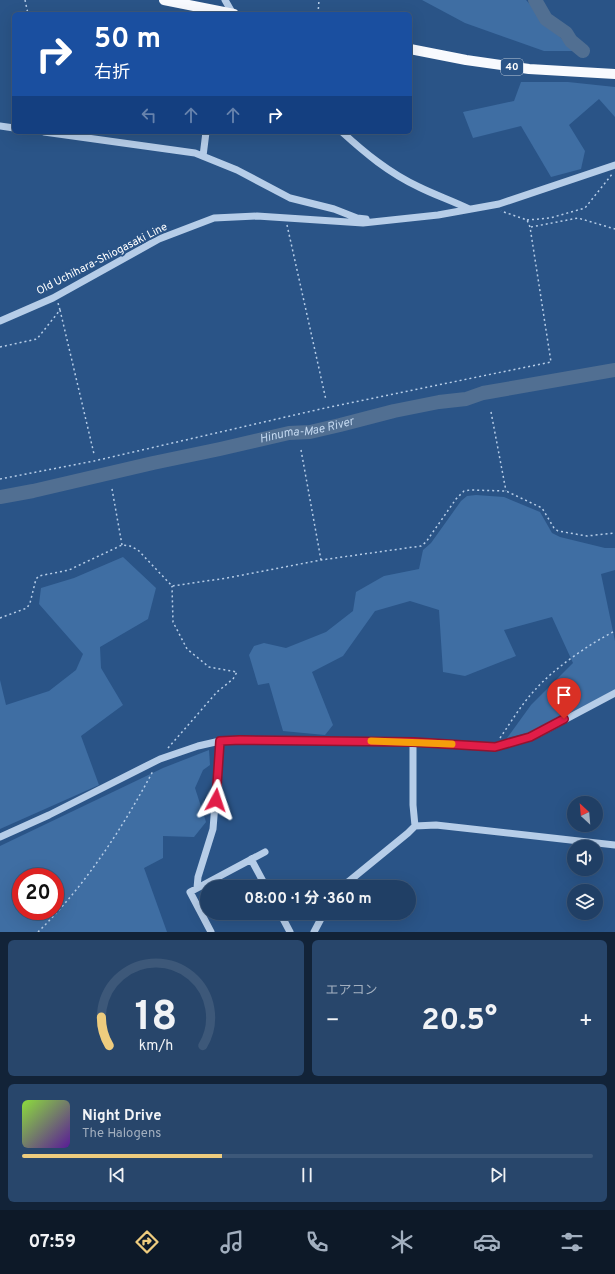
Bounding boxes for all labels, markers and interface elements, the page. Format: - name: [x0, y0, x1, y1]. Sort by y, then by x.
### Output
- text: 50 m: [94, 22, 161, 58]
- icon: right: [28, 28, 80, 80]
- road number: 40: [501, 59, 523, 75]
- text: 右折: [94, 62, 130, 85]
- icon: left: [138, 104, 160, 126]
- icon: ahead: [180, 104, 202, 126]
- icon: ahead: [222, 104, 244, 126]
- icon: right: [264, 104, 286, 126]
- street label: Old Uchihara-Shiogasaki Line: [34, 220, 170, 298]
- water label: Hinuma-Mae River: [258, 413, 357, 448]
- pin: [547, 678, 581, 719]
- icon: arrive: [553, 684, 575, 706]
- position arrow: [195, 779, 237, 821]
- north arrow: [567, 796, 603, 832]
- map controls: [567, 796, 603, 920]
- button: sound: [567, 840, 603, 876]
- speed limit sign: 20: [12, 868, 64, 920]
- button: layers: [567, 884, 603, 920]
- text: 08:00 · 1 分 · 360 m: [244, 890, 372, 909]
- text: エアコン: [326, 983, 378, 999]
- text: 18: [134, 992, 177, 1045]
- text: 20.5°: [421, 1003, 497, 1040]
- text: −: [326, 1008, 340, 1035]
- text: +: [579, 1008, 593, 1035]
- text: km/h: [138, 1037, 173, 1055]
- text: Night Drive: [82, 1107, 162, 1126]
- text: The Halogens: [82, 1126, 161, 1142]
- icon: previous: [106, 1164, 128, 1186]
- icon: pause: [296, 1164, 318, 1186]
- icon: next: [487, 1164, 509, 1186]
- icon: directions: [133, 1228, 161, 1256]
- icon: music: [218, 1228, 246, 1256]
- icon: phone: [303, 1228, 331, 1256]
- icon: climate: [388, 1228, 416, 1256]
- icon: car: [473, 1228, 501, 1256]
- icon: filters: [558, 1228, 586, 1256]
- text: 07:59: [29, 1231, 76, 1254]

